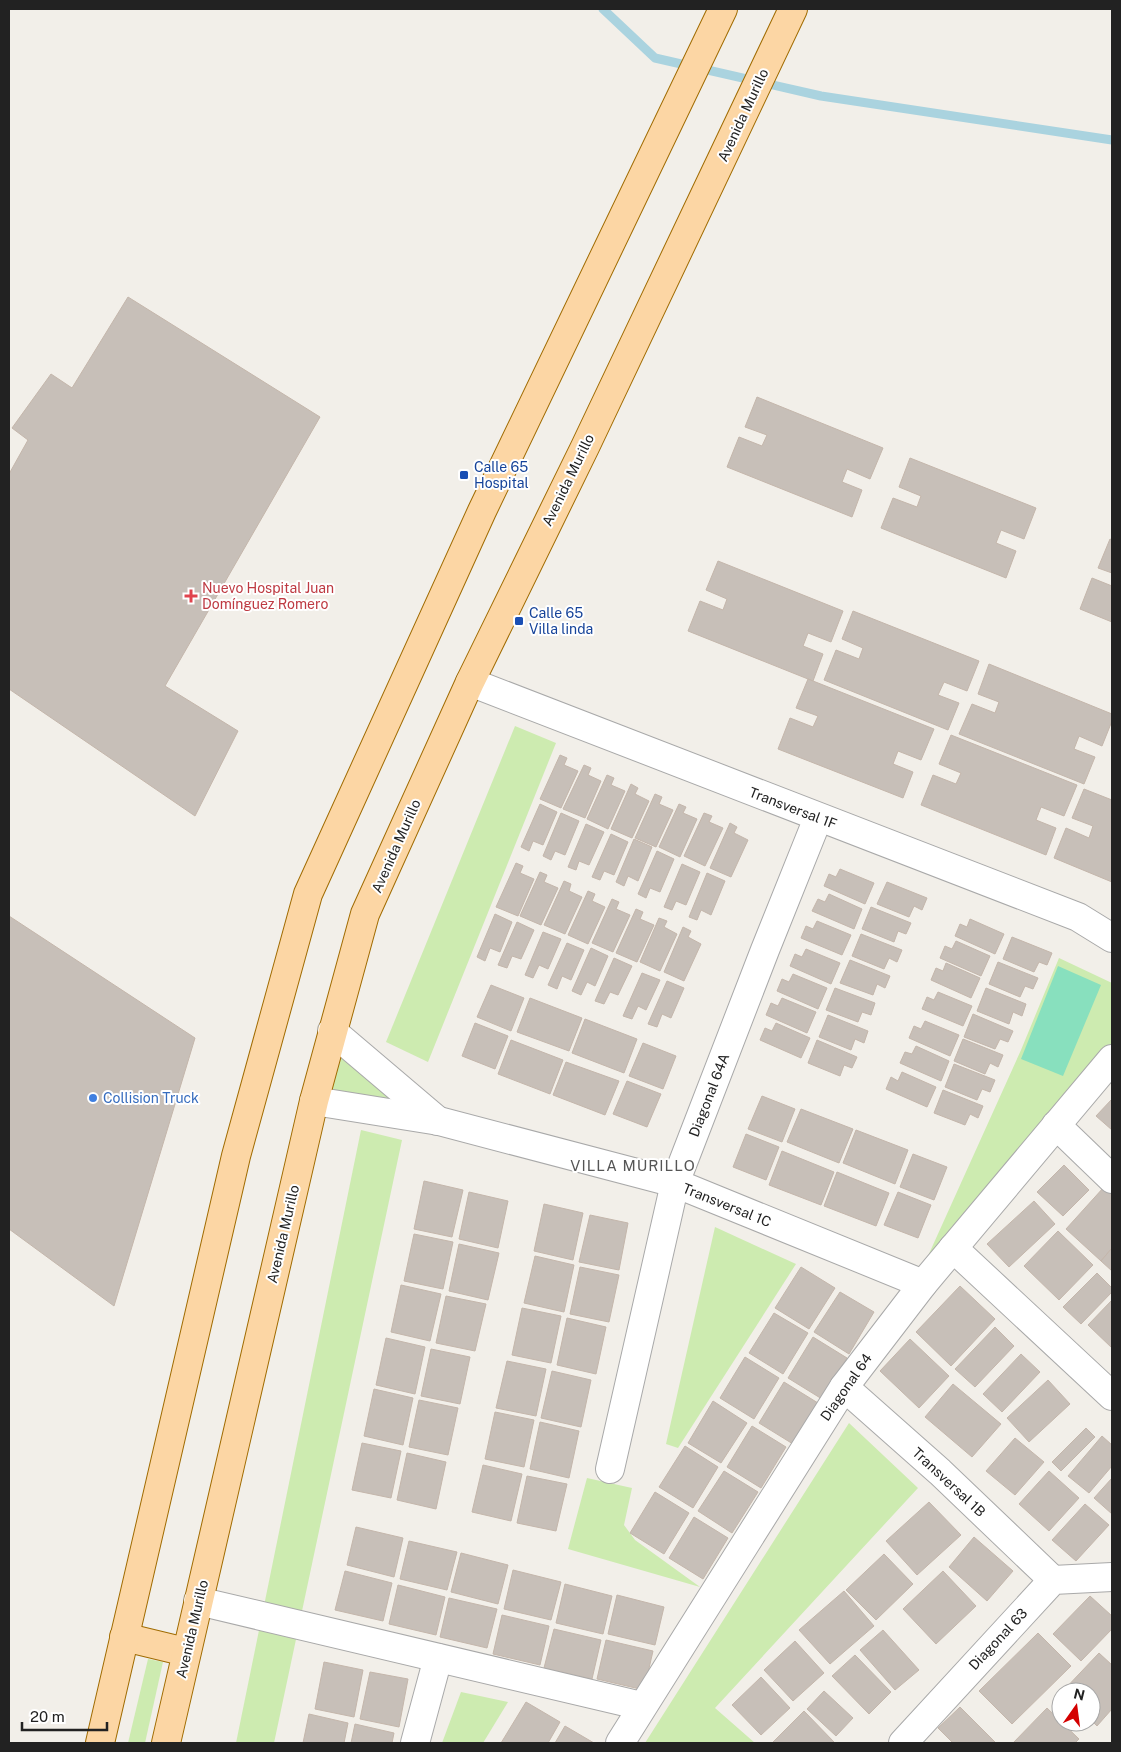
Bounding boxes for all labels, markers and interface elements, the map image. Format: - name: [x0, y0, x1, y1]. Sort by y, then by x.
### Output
- street label: Avenida Murillo: [715, 66, 772, 164]
- street label: Avenida Murillo: [539, 431, 597, 529]
- place label: Calle 65 Hospital: [474, 459, 529, 491]
- marker: Calle 65 Hospital: [458, 469, 470, 481]
- place label: Nuevo Hospital Juan Domínguez Romero: [202, 580, 334, 612]
- marker: Nuevo Hospital Juan Domínguez Romero: [184, 589, 198, 603]
- place label: Calle 65 Villa linda: [529, 605, 593, 637]
- marker: Calle 65 Villa linda: [513, 615, 525, 627]
- street label: Transversal 1F: [747, 784, 839, 832]
- street label: Avenida Murillo: [368, 797, 424, 895]
- street label: Diagonal 64A: [686, 1051, 732, 1139]
- place label: Collision Truck: [103, 1090, 199, 1106]
- marker: Collision Truck: [87, 1092, 99, 1104]
- district label: VILLA MURILLO: [570, 1157, 696, 1174]
- street label: Transversal 1C: [680, 1180, 774, 1230]
- street label: Avenida Murillo: [264, 1183, 302, 1285]
- street label: Diagonal 64: [817, 1350, 875, 1424]
- street label: Transversal 1B: [909, 1444, 989, 1520]
- street label: Avenida Murillo: [173, 1578, 211, 1680]
- street label: Diagonal 63: [965, 1605, 1031, 1673]
- north arrow: [1051, 1682, 1101, 1732]
- text: N: [1072, 1685, 1086, 1703]
- scale bar: [22, 1700, 108, 1732]
- text: 20 m: [30, 1708, 65, 1725]

